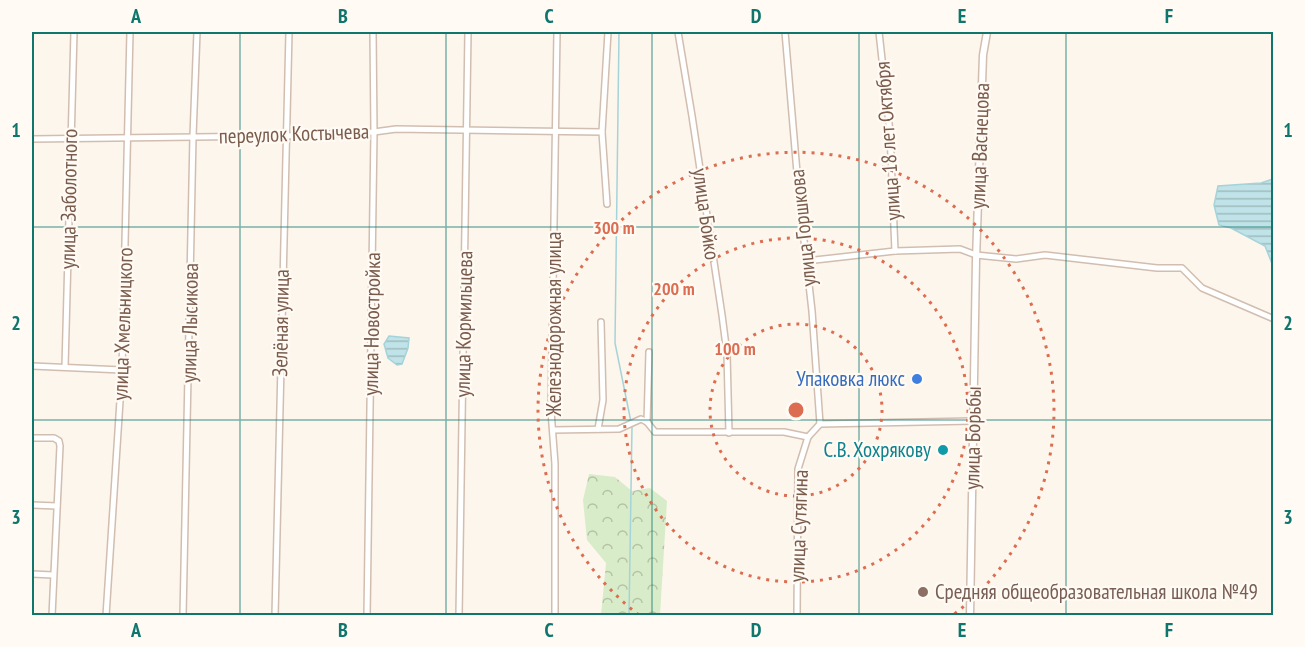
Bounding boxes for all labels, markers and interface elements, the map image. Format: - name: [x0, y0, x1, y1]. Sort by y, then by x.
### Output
- text: A: [130, 3, 142, 29]
- text: B: [338, 3, 348, 29]
- text: C: [544, 3, 554, 29]
- text: D: [751, 3, 762, 29]
- text: E: [958, 3, 966, 29]
- text: F: [1165, 3, 1173, 29]
- street label: улица 18 лет Октября: [868, 60, 907, 222]
- street label: улица Васнецова: [964, 82, 995, 210]
- text: 1: [11, 117, 21, 143]
- street label: переулок Костычева: [218, 117, 370, 150]
- text: 1: [1283, 117, 1293, 143]
- street label: улица Заболотного: [54, 129, 83, 269]
- street label: улица Бойко: [687, 166, 726, 261]
- street label: улица Горшкова: [783, 168, 822, 288]
- text: 300 m: [593, 216, 635, 239]
- street label: Железнодорожная улица: [540, 231, 567, 418]
- street label: улица Хмельницкого: [106, 247, 139, 401]
- street label: улица Кормильцева: [449, 250, 478, 397]
- street label: улица Новостройка: [357, 252, 386, 396]
- street label: улица Лысикова: [175, 263, 204, 383]
- street label: Зелёная улица: [266, 269, 295, 377]
- text: 200 m: [653, 277, 695, 300]
- text: 2: [11, 310, 21, 336]
- text: 2: [1283, 310, 1293, 336]
- text: 100 m: [714, 337, 756, 360]
- place label: Упаковка люкс: [796, 365, 906, 392]
- marker: Упаковка люкс: [910, 372, 924, 386]
- street label: улица Борьбы: [958, 386, 987, 490]
- centre of rings: [786, 400, 806, 420]
- place label: С.В. Хохрякову: [823, 436, 931, 463]
- marker: С.В. Хохрякову: [936, 443, 950, 457]
- street label: улица Сутягина: [783, 469, 814, 583]
- text: 3: [11, 504, 21, 530]
- text: 3: [1283, 504, 1293, 530]
- place label: Средняя общеобразовательная школа №49: [935, 578, 1258, 605]
- marker: Средняя общеобразовательная школа №49: [916, 585, 930, 599]
- text: A: [130, 617, 142, 643]
- text: B: [338, 617, 348, 643]
- text: C: [544, 617, 554, 643]
- text: D: [751, 617, 762, 643]
- text: E: [958, 617, 966, 643]
- text: F: [1165, 617, 1173, 643]

